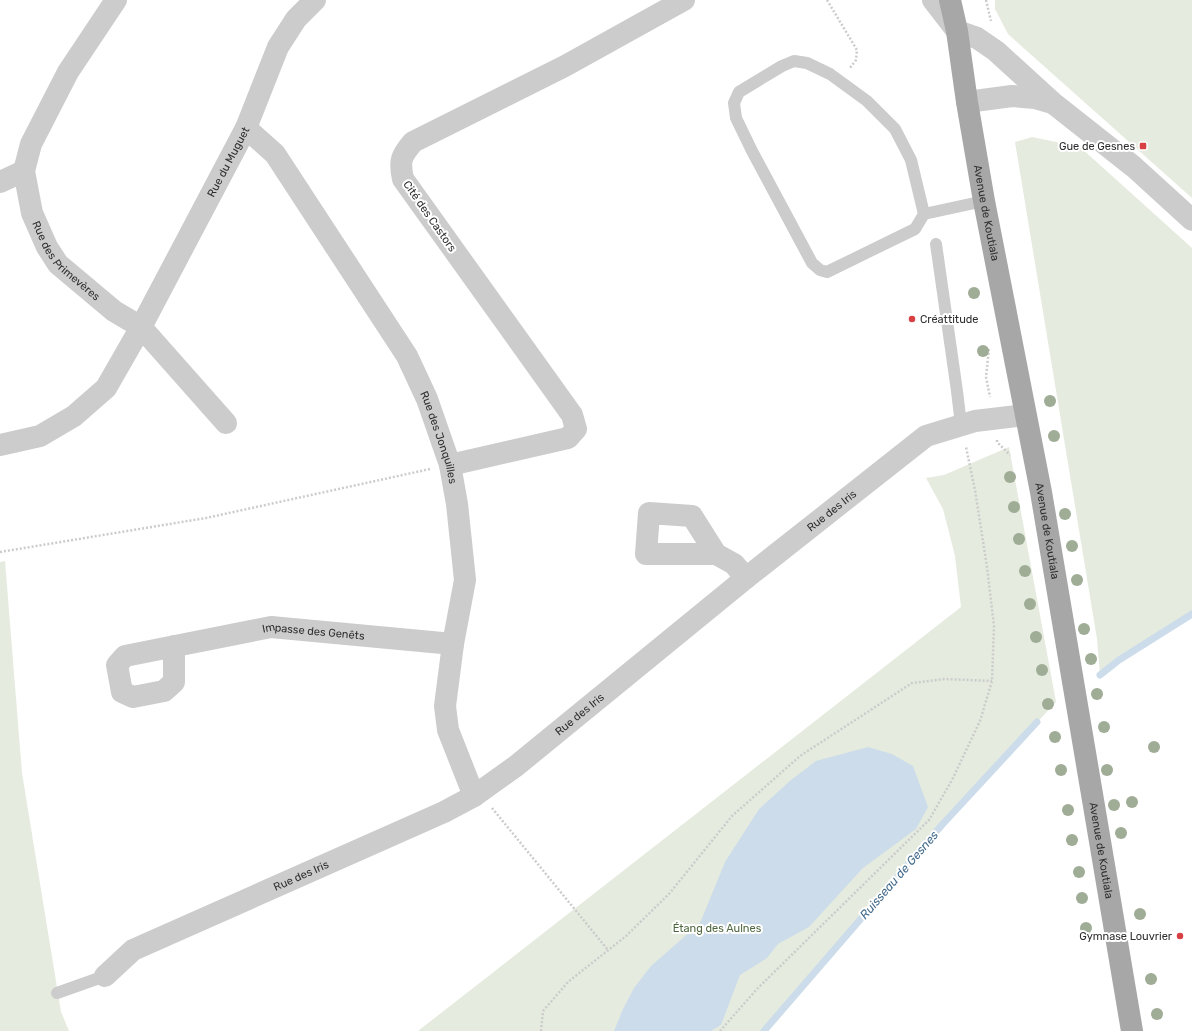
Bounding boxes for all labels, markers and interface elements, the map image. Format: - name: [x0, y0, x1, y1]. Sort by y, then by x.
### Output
- street label: Rue du Muguet: [205, 124, 253, 199]
- place label: Gue de Gesnes: [1059, 140, 1135, 153]
- marker: Gue de Gesnes: [1138, 141, 1148, 151]
- street label: Avenue de Koutiala: [971, 164, 1002, 262]
- street label: Cité des Castors: [400, 178, 459, 255]
- street label: Rue des Primevères: [29, 219, 103, 304]
- place label: Créattitude: [920, 313, 978, 326]
- marker: Créattitude: [907, 314, 917, 324]
- street label: Rue des Jonquilles: [417, 389, 459, 485]
- street label: Avenue de Koutiala: [1032, 482, 1062, 580]
- street label: Rue des Iris: [804, 487, 859, 534]
- street label: Impasse des Genêts: [261, 620, 366, 643]
- street label: Rue des Iris: [553, 691, 607, 738]
- street label: Avenue de Koutiala: [1086, 801, 1116, 900]
- water label: Ruisseau de Gesnes: [857, 828, 941, 922]
- street label: Rue des Iris: [271, 858, 331, 894]
- park label: Étang des Aulnes: [673, 922, 762, 935]
- place label: Gymnase Louvrier: [1079, 930, 1173, 943]
- marker: Gymnase Louvrier: [1175, 931, 1185, 941]

